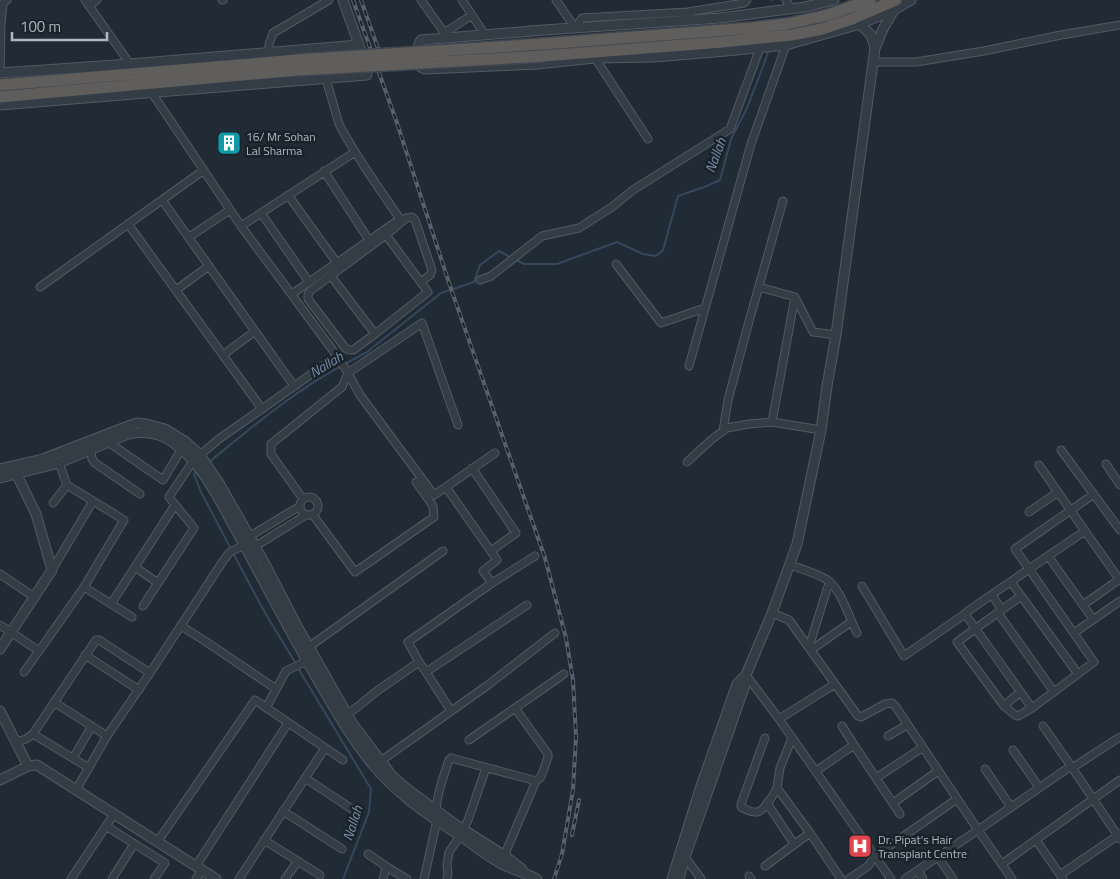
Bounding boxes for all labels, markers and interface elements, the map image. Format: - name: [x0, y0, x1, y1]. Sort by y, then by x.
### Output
- scale bar: [12, 10, 108, 42]
- text: 100 m: [20, 15, 61, 38]
- place label: 16/ Mr Sohan Lal Sharma: [246, 127, 316, 160]
- building icon: 16/ Mr Sohan Lal Sharma: [216, 130, 242, 156]
- water label: Nallah: [699, 134, 731, 175]
- water label: Nallah: [305, 345, 348, 382]
- water label: Nallah: [336, 802, 368, 843]
- place label: Dr. Pipat's Hair Transplant Centre: [878, 830, 967, 863]
- hospital icon: Dr. Pipat's Hair Transplant Centre: [847, 833, 873, 859]

